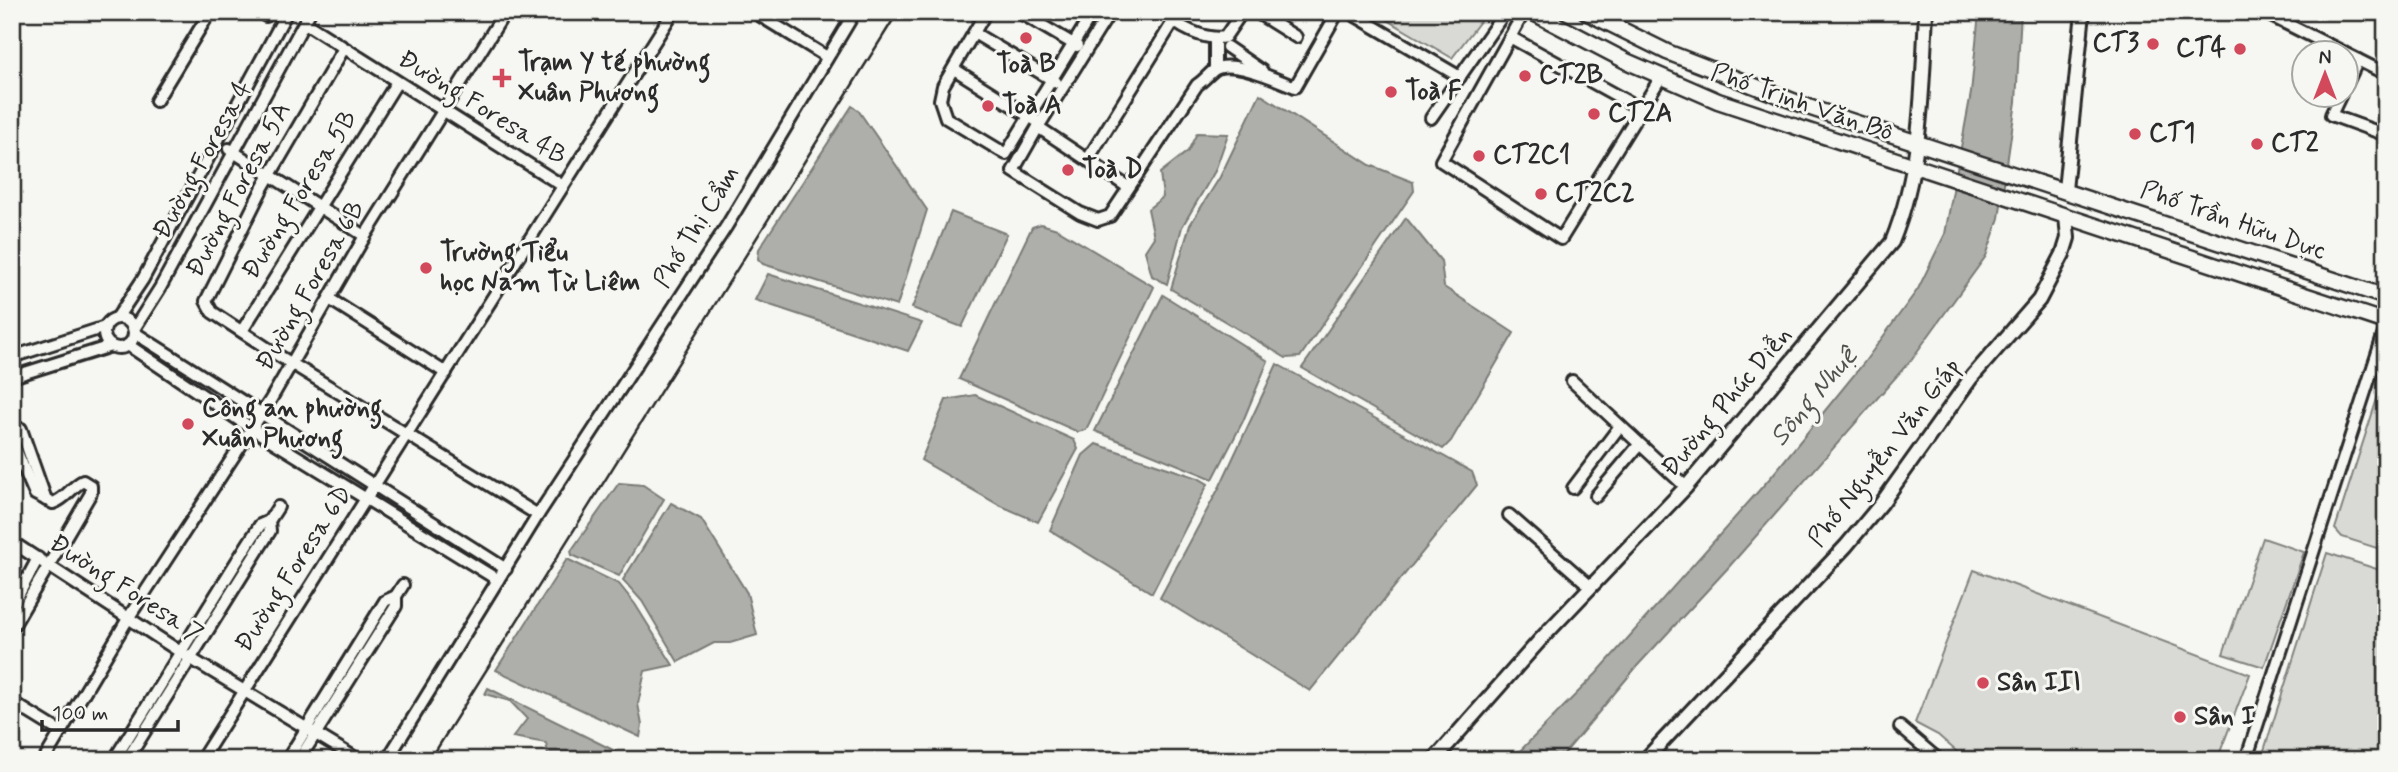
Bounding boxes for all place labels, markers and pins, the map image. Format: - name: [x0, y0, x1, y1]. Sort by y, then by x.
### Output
- place label: CT3: [2092, 27, 2139, 61]
- marker: Toà B: [1018, 30, 1034, 46]
- place label: CT4: [2176, 32, 2227, 66]
- marker: CT3: [2145, 36, 2161, 52]
- marker: CT4: [2232, 41, 2248, 57]
- place label: Trạm Y tế phường Xuân Phương: [518, 46, 710, 113]
- place label: Toà B: [996, 48, 1056, 82]
- place label: CT2B: [1539, 59, 1603, 93]
- marker: Trạm Y tế phường Xuân Phương: [492, 68, 512, 88]
- marker: CT2B: [1517, 68, 1533, 84]
- place label: Toà F: [1405, 75, 1462, 109]
- marker: Toà F: [1383, 84, 1399, 100]
- place label: Toà A: [1002, 89, 1062, 123]
- place label: CT2A: [1608, 97, 1673, 131]
- marker: Toà A: [980, 98, 996, 114]
- marker: CT2A: [1586, 106, 1602, 122]
- place label: CT1: [2149, 117, 2196, 151]
- marker: CT1: [2127, 126, 2143, 142]
- place label: CT2: [2271, 127, 2319, 161]
- marker: CT2: [2249, 136, 2265, 152]
- place label: CT2C1: [1493, 139, 1570, 173]
- marker: CT2C1: [1471, 148, 1487, 164]
- place label: Toà D: [1082, 153, 1143, 187]
- marker: Toà D: [1060, 162, 1076, 178]
- place label: CT2C2: [1555, 177, 1635, 211]
- marker: CT2C2: [1533, 186, 1549, 202]
- place label: Trường Tiểu học Nam Từ Liêm: [440, 236, 640, 300]
- marker: Trường Tiểu học Nam Từ Liêm: [418, 260, 434, 276]
- place label: Công an phường Xuân Phương: [202, 392, 382, 459]
- marker: Công an phường Xuân Phương: [180, 416, 196, 432]
- place label: Sân III: [1997, 666, 2081, 700]
- marker: Sân III: [1975, 675, 1991, 691]
- place label: Sân I: [2194, 700, 2255, 734]
- marker: Sân I: [2172, 709, 2188, 725]

